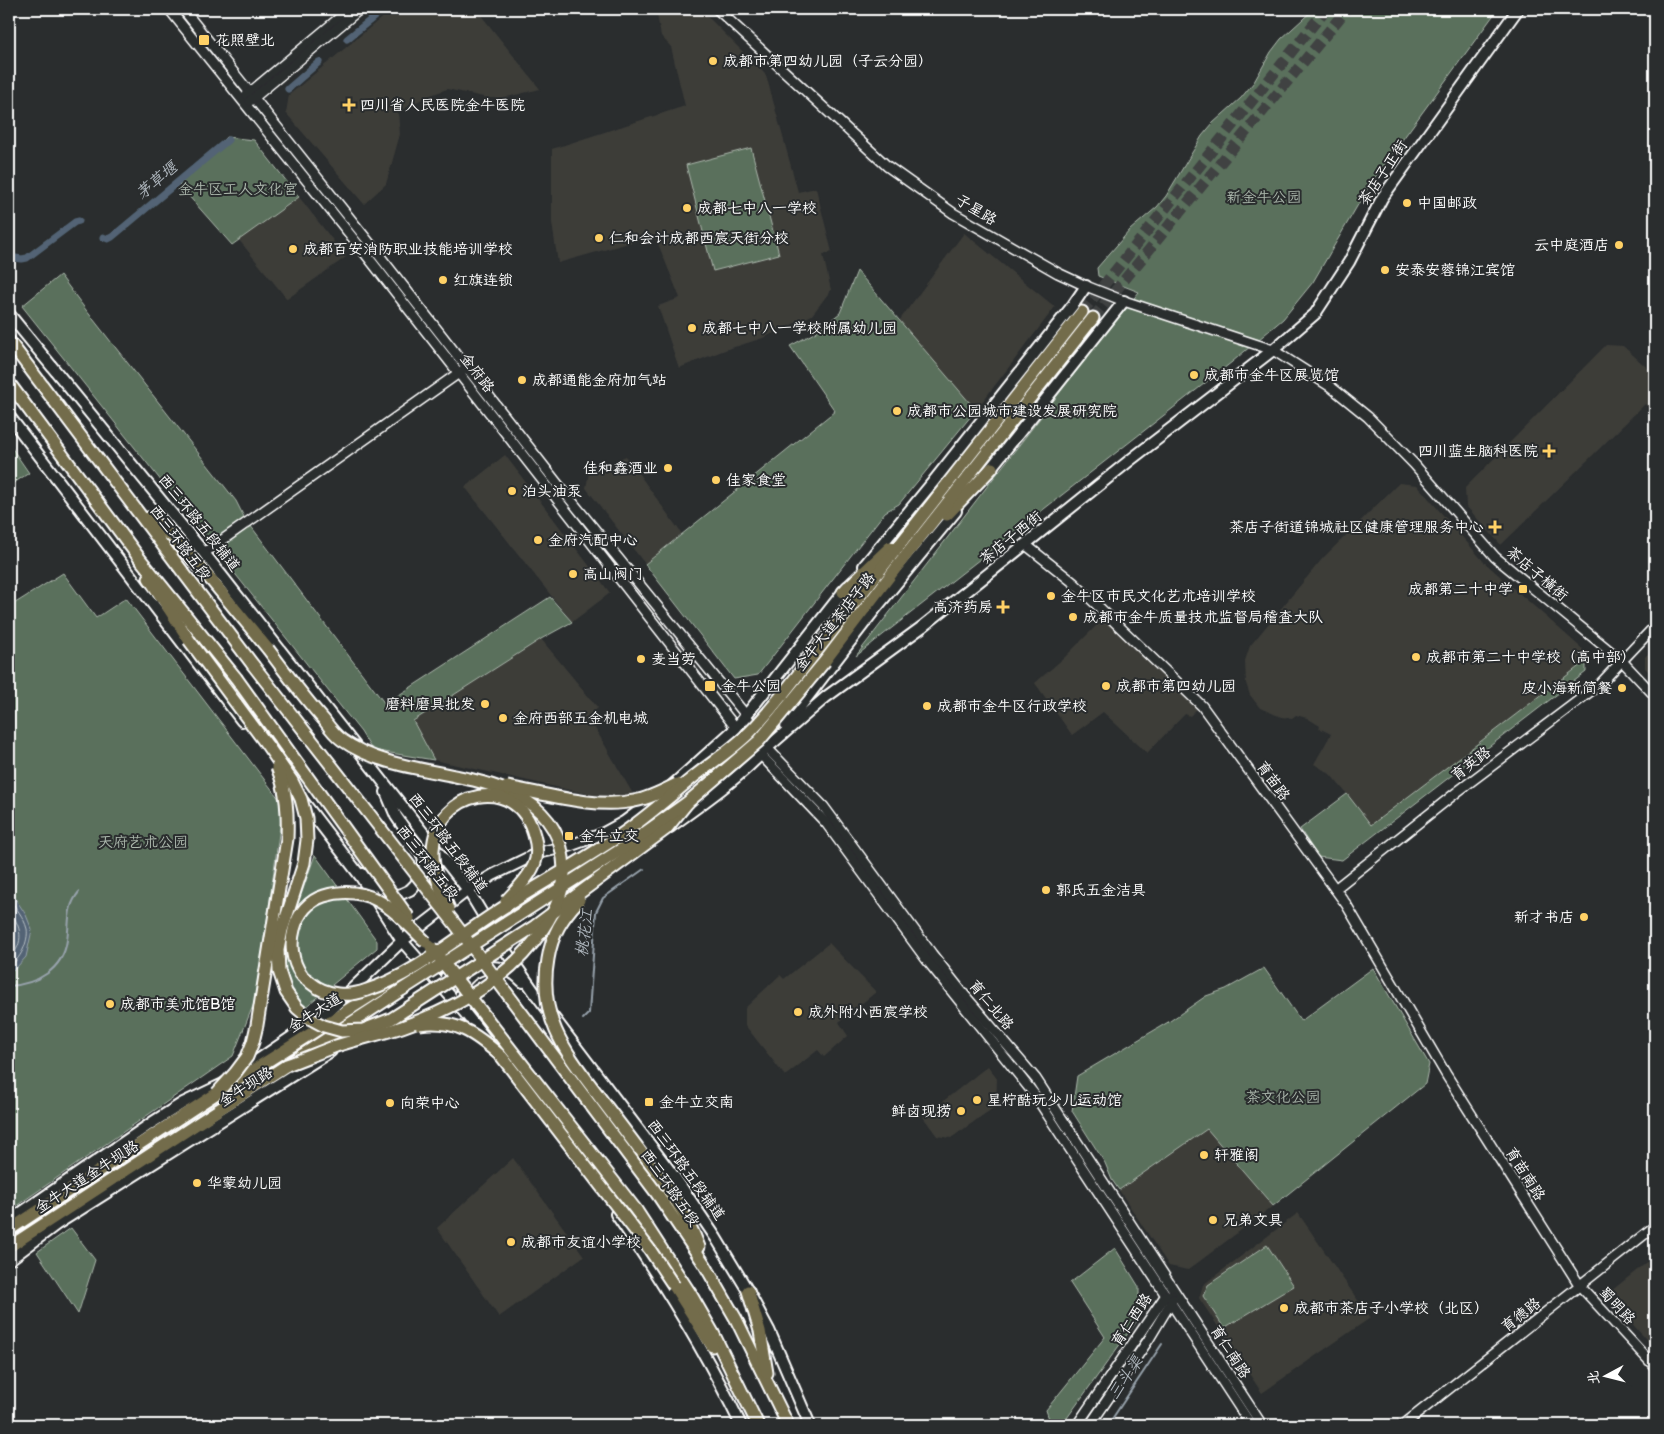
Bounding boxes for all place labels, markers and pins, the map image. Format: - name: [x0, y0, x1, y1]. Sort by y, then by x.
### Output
- place label: 花照壁北: [215, 31, 275, 50]
- marker: 花照壁北: [197, 33, 211, 47]
- place label: 成都市第四幼儿园（子云分园）: [723, 52, 933, 71]
- marker: 成都市第四幼儿园（子云分园）: [707, 55, 719, 67]
- place label: 四川省人民医院金牛医院: [360, 96, 525, 115]
- marker: 四川省人民医院金牛医院: [342, 98, 356, 112]
- place label: 中国邮政: [1417, 194, 1477, 213]
- marker: 中国邮政: [1401, 197, 1413, 209]
- place label: 成都七中八一学校: [697, 199, 817, 218]
- marker: 成都七中八一学校: [681, 202, 693, 214]
- place label: 仁和会计成都西宸天街分校: [609, 229, 789, 248]
- marker: 仁和会计成都西宸天街分校: [593, 232, 605, 244]
- place label: 云中庭酒店: [1534, 236, 1609, 255]
- marker: 云中庭酒店: [1613, 239, 1625, 251]
- place label: 成都百安消防职业技能培训学校: [303, 240, 513, 259]
- marker: 成都百安消防职业技能培训学校: [287, 243, 299, 255]
- place label: 安泰安蓉锦江宾馆: [1395, 261, 1515, 280]
- marker: 安泰安蓉锦江宾馆: [1379, 264, 1391, 276]
- place label: 红旗连锁: [453, 271, 513, 290]
- marker: 红旗连锁: [437, 274, 449, 286]
- place label: 成都七中八一学校附属幼儿园: [702, 319, 897, 338]
- marker: 成都七中八一学校附属幼儿园: [686, 322, 698, 334]
- place label: 成都市金牛区展览馆: [1204, 366, 1339, 385]
- marker: 成都市金牛区展览馆: [1188, 369, 1200, 381]
- place label: 成都通能金府加气站: [532, 371, 667, 390]
- marker: 成都通能金府加气站: [516, 374, 528, 386]
- place label: 成都市公园城市建设发展研究院: [907, 402, 1117, 421]
- marker: 成都市公园城市建设发展研究院: [891, 405, 903, 417]
- place label: 四川蓝生脑科医院: [1418, 442, 1538, 461]
- marker: 四川蓝生脑科医院: [1542, 444, 1556, 458]
- place label: 佳和鑫酒业: [583, 459, 658, 478]
- marker: 佳和鑫酒业: [662, 462, 674, 474]
- place label: 佳家食堂: [726, 471, 786, 490]
- marker: 佳家食堂: [710, 474, 722, 486]
- place label: 泊头油泵: [522, 482, 582, 501]
- marker: 泊头油泵: [506, 485, 518, 497]
- place label: 茶店子街道锦城社区健康管理服务中心: [1229, 518, 1484, 537]
- marker: 茶店子街道锦城社区健康管理服务中心: [1488, 520, 1502, 534]
- place label: 金府汽配中心: [548, 531, 638, 550]
- marker: 金府汽配中心: [532, 534, 544, 546]
- place label: 高山阀门: [583, 565, 643, 584]
- marker: 高山阀门: [567, 568, 579, 580]
- place label: 成都第二十中学: [1408, 580, 1513, 599]
- marker: 成都第二十中学: [1517, 583, 1529, 595]
- place label: 金牛区市民文化艺术培训学校: [1061, 587, 1256, 606]
- marker: 金牛区市民文化艺术培训学校: [1045, 590, 1057, 602]
- place label: 高济药房: [933, 598, 993, 617]
- marker: 高济药房: [997, 601, 1009, 613]
- place label: 成都市金牛质量技术监督局稽查大队: [1083, 608, 1323, 627]
- marker: 成都市金牛质量技术监督局稽查大队: [1067, 611, 1079, 623]
- place label: 成都市第二十中学校（高中部）: [1426, 648, 1636, 667]
- place label: 麦当劳: [651, 650, 696, 669]
- marker: 成都市第二十中学校（高中部）: [1410, 651, 1422, 663]
- marker: 麦当劳: [635, 653, 647, 665]
- place label: 金牛公园: [721, 677, 781, 696]
- place label: 成都市第四幼儿园: [1116, 677, 1236, 696]
- marker: 金牛公园: [703, 679, 717, 693]
- place label: 皮小海新简餐: [1522, 679, 1612, 698]
- marker: 成都市第四幼儿园: [1100, 680, 1112, 692]
- marker: 皮小海新简餐: [1616, 682, 1628, 694]
- place label: 磨料磨具批发: [385, 695, 475, 714]
- place label: 成都市金牛区行政学校: [937, 697, 1087, 716]
- marker: 磨料磨具批发: [479, 698, 491, 710]
- marker: 成都市金牛区行政学校: [921, 700, 933, 712]
- place label: 金府西部五金机电城: [513, 709, 648, 728]
- marker: 金府西部五金机电城: [497, 712, 509, 724]
- place label: 金牛立交: [579, 827, 639, 846]
- marker: 金牛立交: [563, 830, 575, 842]
- place label: 郭氏五金洁具: [1056, 881, 1146, 900]
- marker: 郭氏五金洁具: [1040, 884, 1052, 896]
- place label: 新才书店: [1514, 908, 1574, 927]
- marker: 新才书店: [1578, 911, 1590, 923]
- place label: 成都市美术馆B馆: [120, 995, 235, 1014]
- marker: 成都市美术馆B馆: [104, 998, 116, 1010]
- place label: 成外附小西宸学校: [808, 1003, 928, 1022]
- marker: 成外附小西宸学校: [792, 1006, 804, 1018]
- place label: 星柠酷玩少儿运动馆: [987, 1091, 1122, 1110]
- place label: 金牛立交南: [659, 1093, 734, 1112]
- place label: 向荣中心: [400, 1094, 460, 1113]
- marker: 星柠酷玩少儿运动馆: [971, 1094, 983, 1106]
- marker: 金牛立交南: [643, 1096, 655, 1108]
- marker: 向荣中心: [384, 1097, 396, 1109]
- place label: 鲜卤现捞: [891, 1102, 951, 1121]
- marker: 鲜卤现捞: [955, 1105, 967, 1117]
- place label: 轩雅阁: [1214, 1146, 1259, 1165]
- marker: 轩雅阁: [1198, 1149, 1210, 1161]
- place label: 华蒙幼儿园: [207, 1174, 282, 1193]
- marker: 华蒙幼儿园: [191, 1177, 203, 1189]
- place label: 兄弟文具: [1223, 1211, 1283, 1230]
- marker: 兄弟文具: [1207, 1214, 1219, 1226]
- place label: 成都市友谊小学校: [521, 1233, 641, 1252]
- marker: 成都市友谊小学校: [505, 1236, 517, 1248]
- place label: 成都市茶店子小学校（北区）: [1294, 1299, 1489, 1318]
- marker: 成都市茶店子小学校（北区）: [1278, 1302, 1290, 1314]

